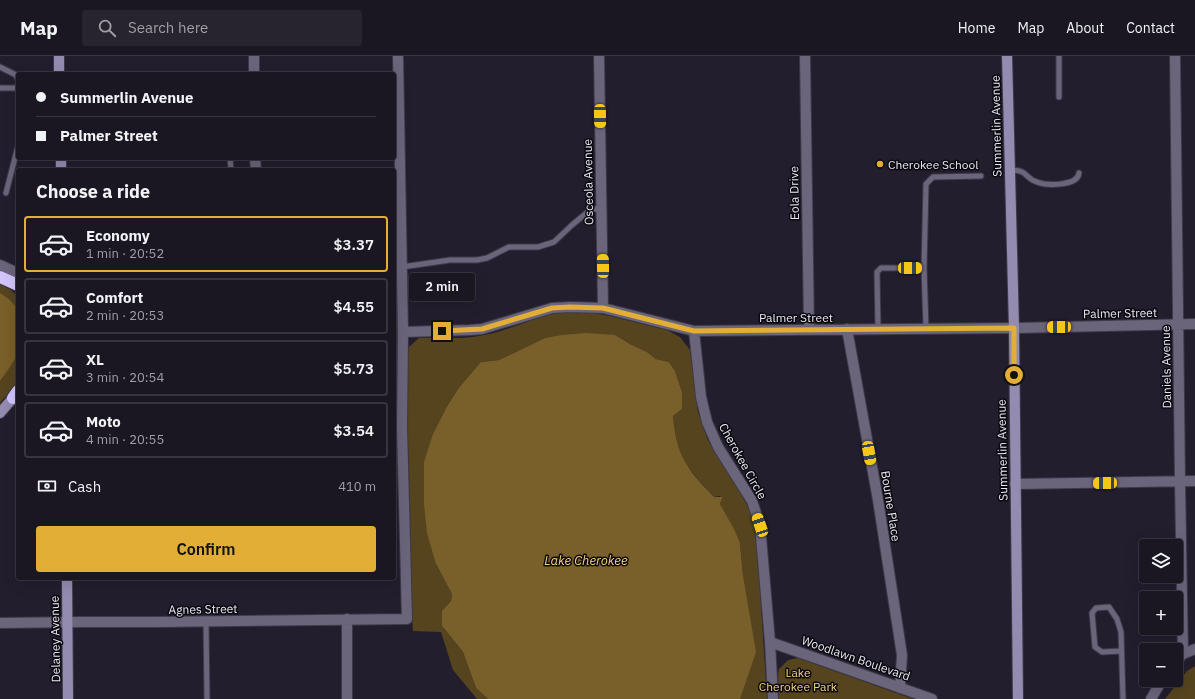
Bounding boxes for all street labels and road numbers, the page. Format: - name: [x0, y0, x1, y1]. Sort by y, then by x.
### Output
- street label: Summerlin Avenue: [988, 75, 1004, 177]
- street label: Osceola Avenue: [580, 138, 596, 225]
- street label: Eola Drive: [786, 165, 802, 220]
- street label: Palmer Street: [1083, 305, 1157, 321]
- street label: Palmer Street: [759, 310, 833, 325]
- street label: Daniels Avenue: [1158, 325, 1174, 409]
- street label: Summerlin Avenue: [994, 399, 1010, 501]
- street label: Cherokee Circle: [716, 420, 770, 502]
- street label: Bourne Place: [878, 470, 904, 543]
- street label: Delaney Avenue: [47, 595, 63, 682]
- street label: Agnes Street: [168, 601, 238, 617]
- street label: Woodlawn Boulevard: [800, 632, 912, 684]

